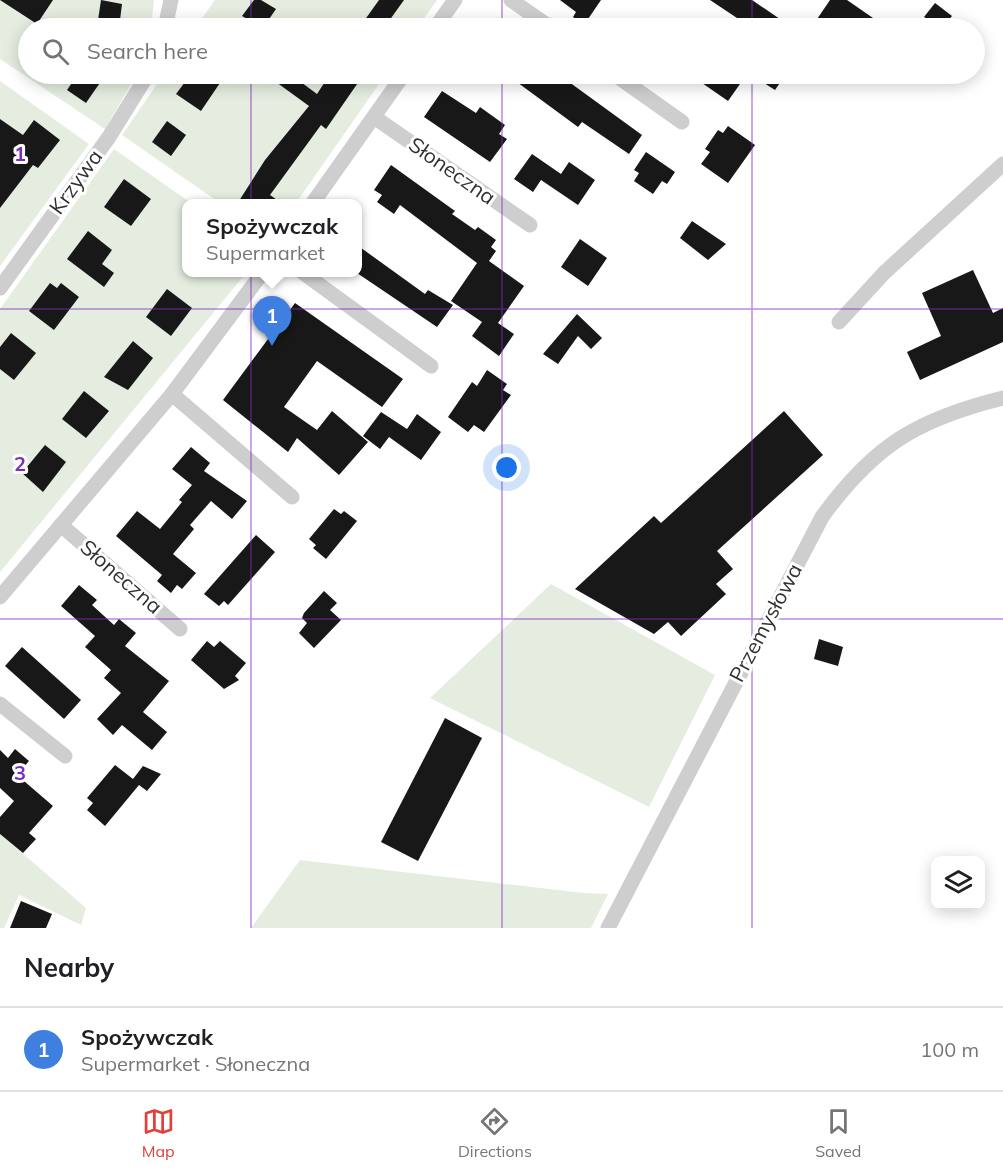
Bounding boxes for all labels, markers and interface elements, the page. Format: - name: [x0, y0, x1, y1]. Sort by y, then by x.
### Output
- search box: [18, 18, 985, 84]
- icon: search: [39, 35, 72, 68]
- text: Search here: [87, 37, 208, 65]
- street label: Słoneczna: [404, 131, 501, 210]
- text: 1: [14, 141, 26, 166]
- street label: Krzywa: [43, 144, 107, 219]
- popup: [182, 199, 362, 277]
- text: Spożywczak: [206, 212, 338, 240]
- text: Supermarket: [206, 240, 325, 265]
- pin: 1: [252, 296, 292, 346]
- text: 2: [14, 451, 26, 476]
- your location: [492, 453, 521, 482]
- street label: Słoneczna: [75, 534, 168, 619]
- street label: Przemysłowa: [723, 559, 807, 686]
- text: 3: [14, 760, 26, 785]
- map controls: [931, 856, 985, 910]
- button: layers: [931, 856, 985, 910]
- text: Nearby: [24, 951, 114, 984]
- text: Spożywczak: [81, 1023, 213, 1051]
- text: 1: [38, 1037, 50, 1062]
- text: 100 m: [920, 1037, 979, 1062]
- text: Supermarket · Słoneczna: [81, 1051, 310, 1076]
- tab: Map: [142, 1105, 175, 1161]
- tab: Directions: [458, 1105, 532, 1161]
- tab: Saved: [815, 1105, 861, 1161]

